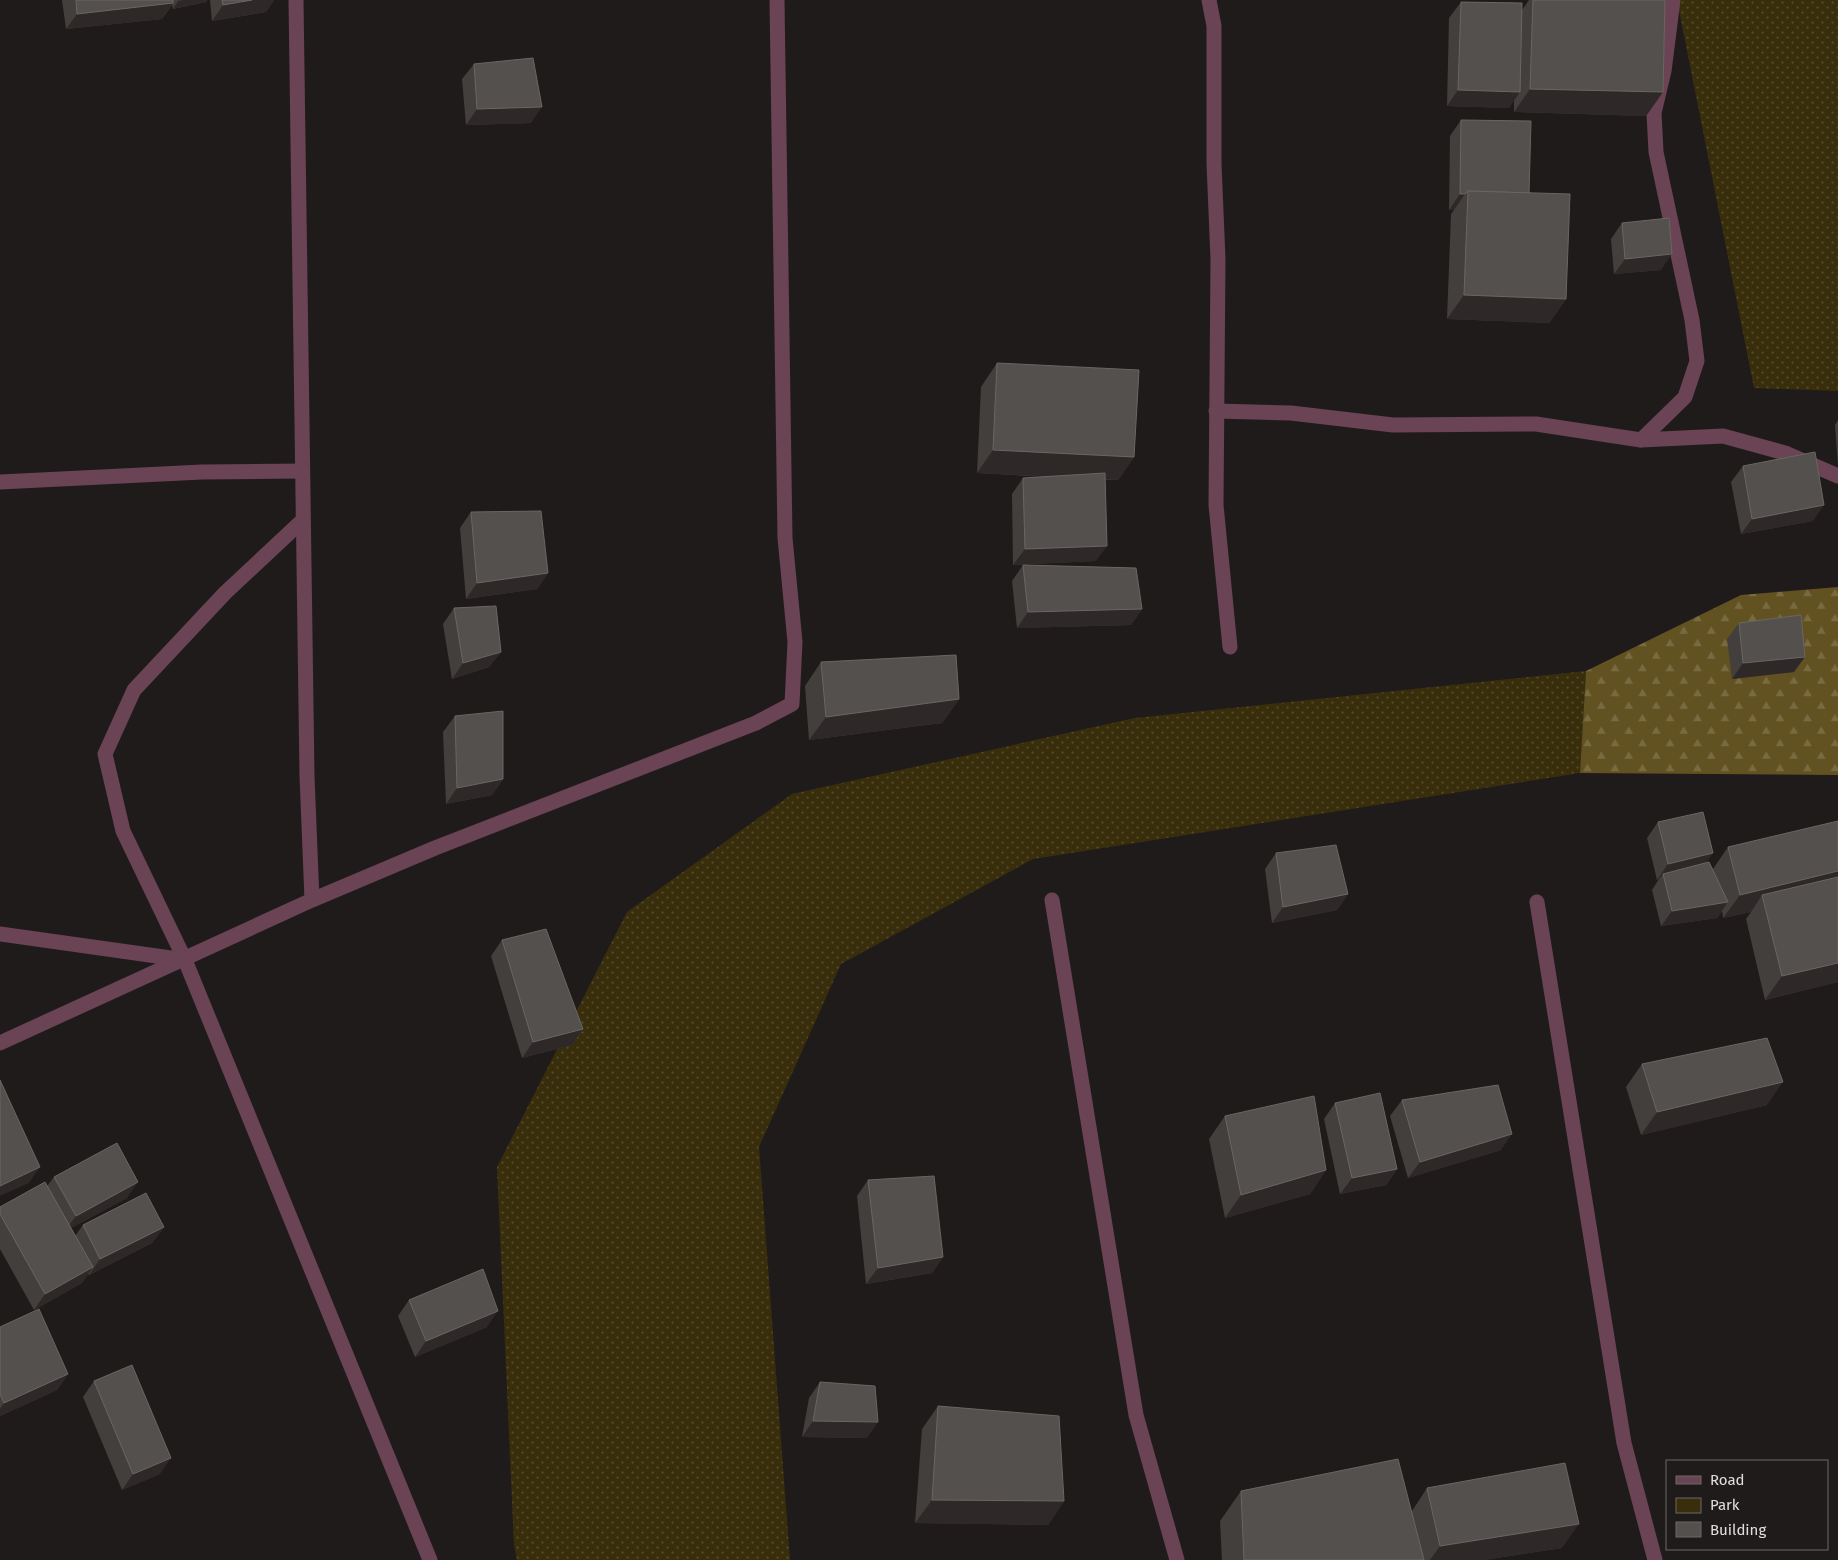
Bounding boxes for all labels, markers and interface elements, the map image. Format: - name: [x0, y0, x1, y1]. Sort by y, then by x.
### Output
- legend: [1666, 1460, 1828, 1550]
- text: Road: [1710, 1471, 1745, 1489]
- text: Park: [1710, 1496, 1740, 1514]
- text: Building: [1710, 1521, 1766, 1539]

